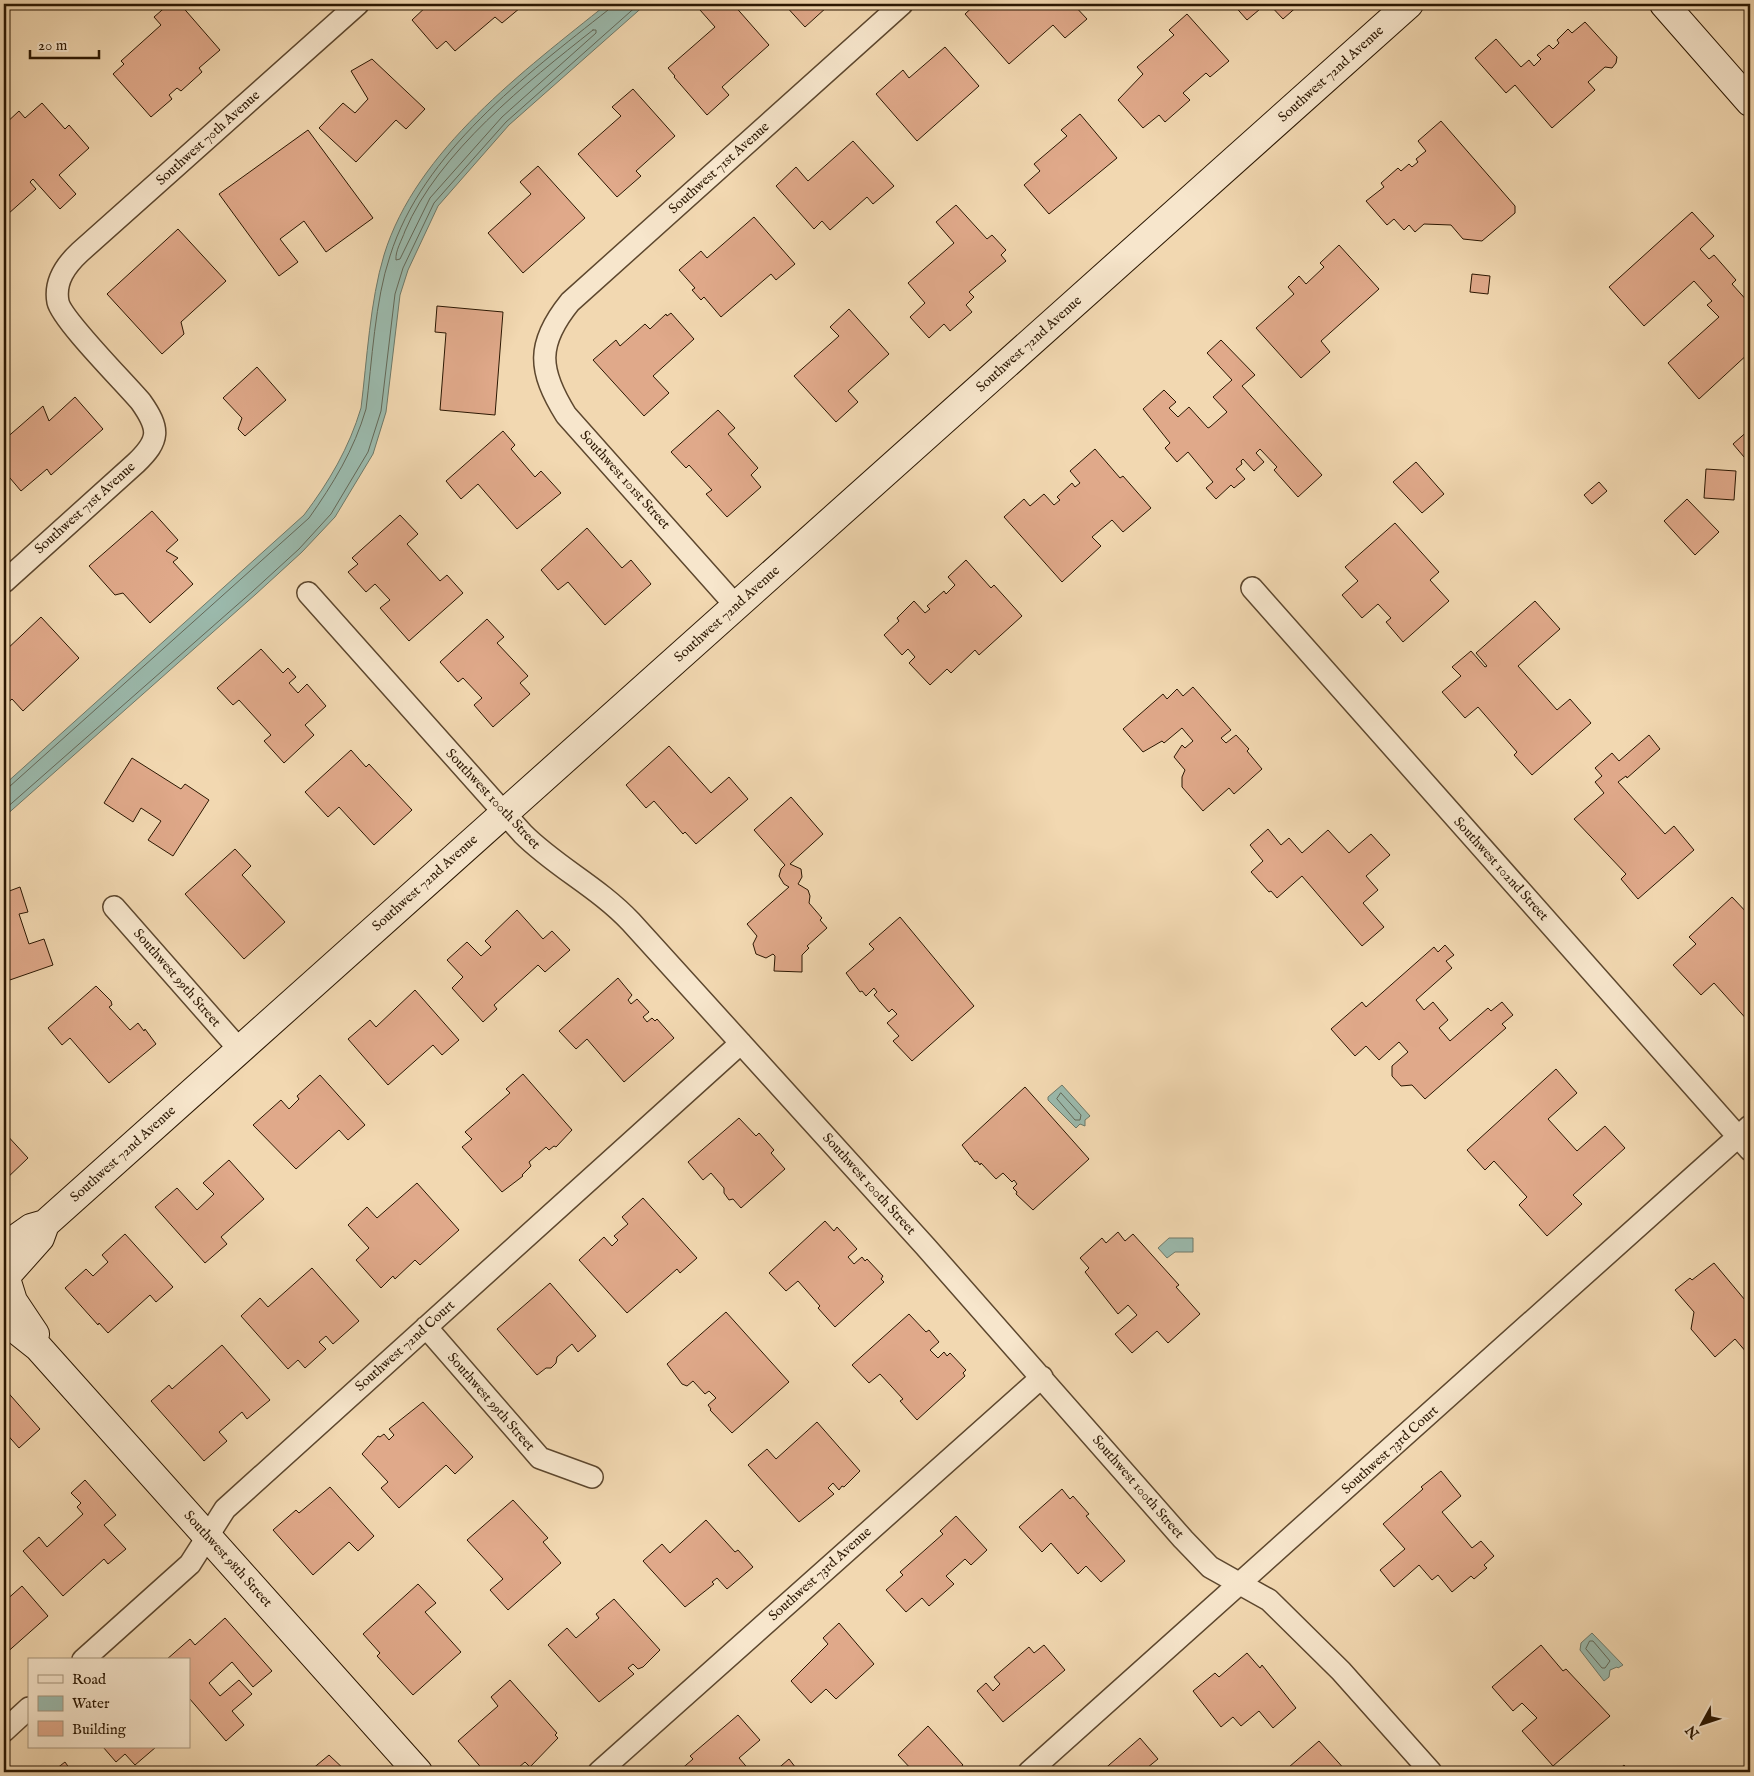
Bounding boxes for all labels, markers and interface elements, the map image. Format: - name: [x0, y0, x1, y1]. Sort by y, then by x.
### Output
- street label: Southwest 72nd Avenue: [1274, 21, 1388, 126]
- scale bar: [30, 28, 99, 60]
- text: 20 m: [38, 36, 68, 55]
- street label: Southwest 70th Avenue: [152, 86, 264, 189]
- street label: Southwest 71st Avenue: [665, 118, 774, 218]
- street label: Southwest 72nd Avenue: [972, 291, 1086, 396]
- street label: Southwest 101st Street: [576, 427, 674, 533]
- street label: Southwest 71st Avenue: [31, 458, 140, 558]
- street label: Southwest 72nd Avenue: [670, 561, 784, 666]
- street label: Southwest 100th Street: [442, 745, 544, 853]
- street label: Southwest 102nd Street: [1450, 813, 1553, 925]
- street label: Southwest 72nd Avenue: [368, 830, 482, 935]
- street label: Southwest 99th Street: [129, 925, 225, 1031]
- street label: Southwest 72nd Avenue: [66, 1101, 180, 1206]
- street label: Southwest 100th Street: [818, 1129, 920, 1239]
- street label: Southwest 72nd Court: [351, 1296, 459, 1396]
- street label: Southwest 99th Street: [443, 1349, 539, 1455]
- street label: Southwest 73rd Court: [1338, 1402, 1442, 1498]
- street label: Southwest 100th Street: [1088, 1432, 1188, 1543]
- street label: Southwest 98th Street: [180, 1507, 276, 1611]
- street label: Southwest 73rd Avenue: [765, 1523, 876, 1625]
- legend: [28, 1658, 190, 1748]
- text: Road: [72, 1670, 107, 1689]
- text: Water: [72, 1694, 110, 1713]
- north arrow: [1676, 1698, 1726, 1748]
- text: Building: [72, 1720, 127, 1739]
- text: N: [1682, 1721, 1704, 1743]

